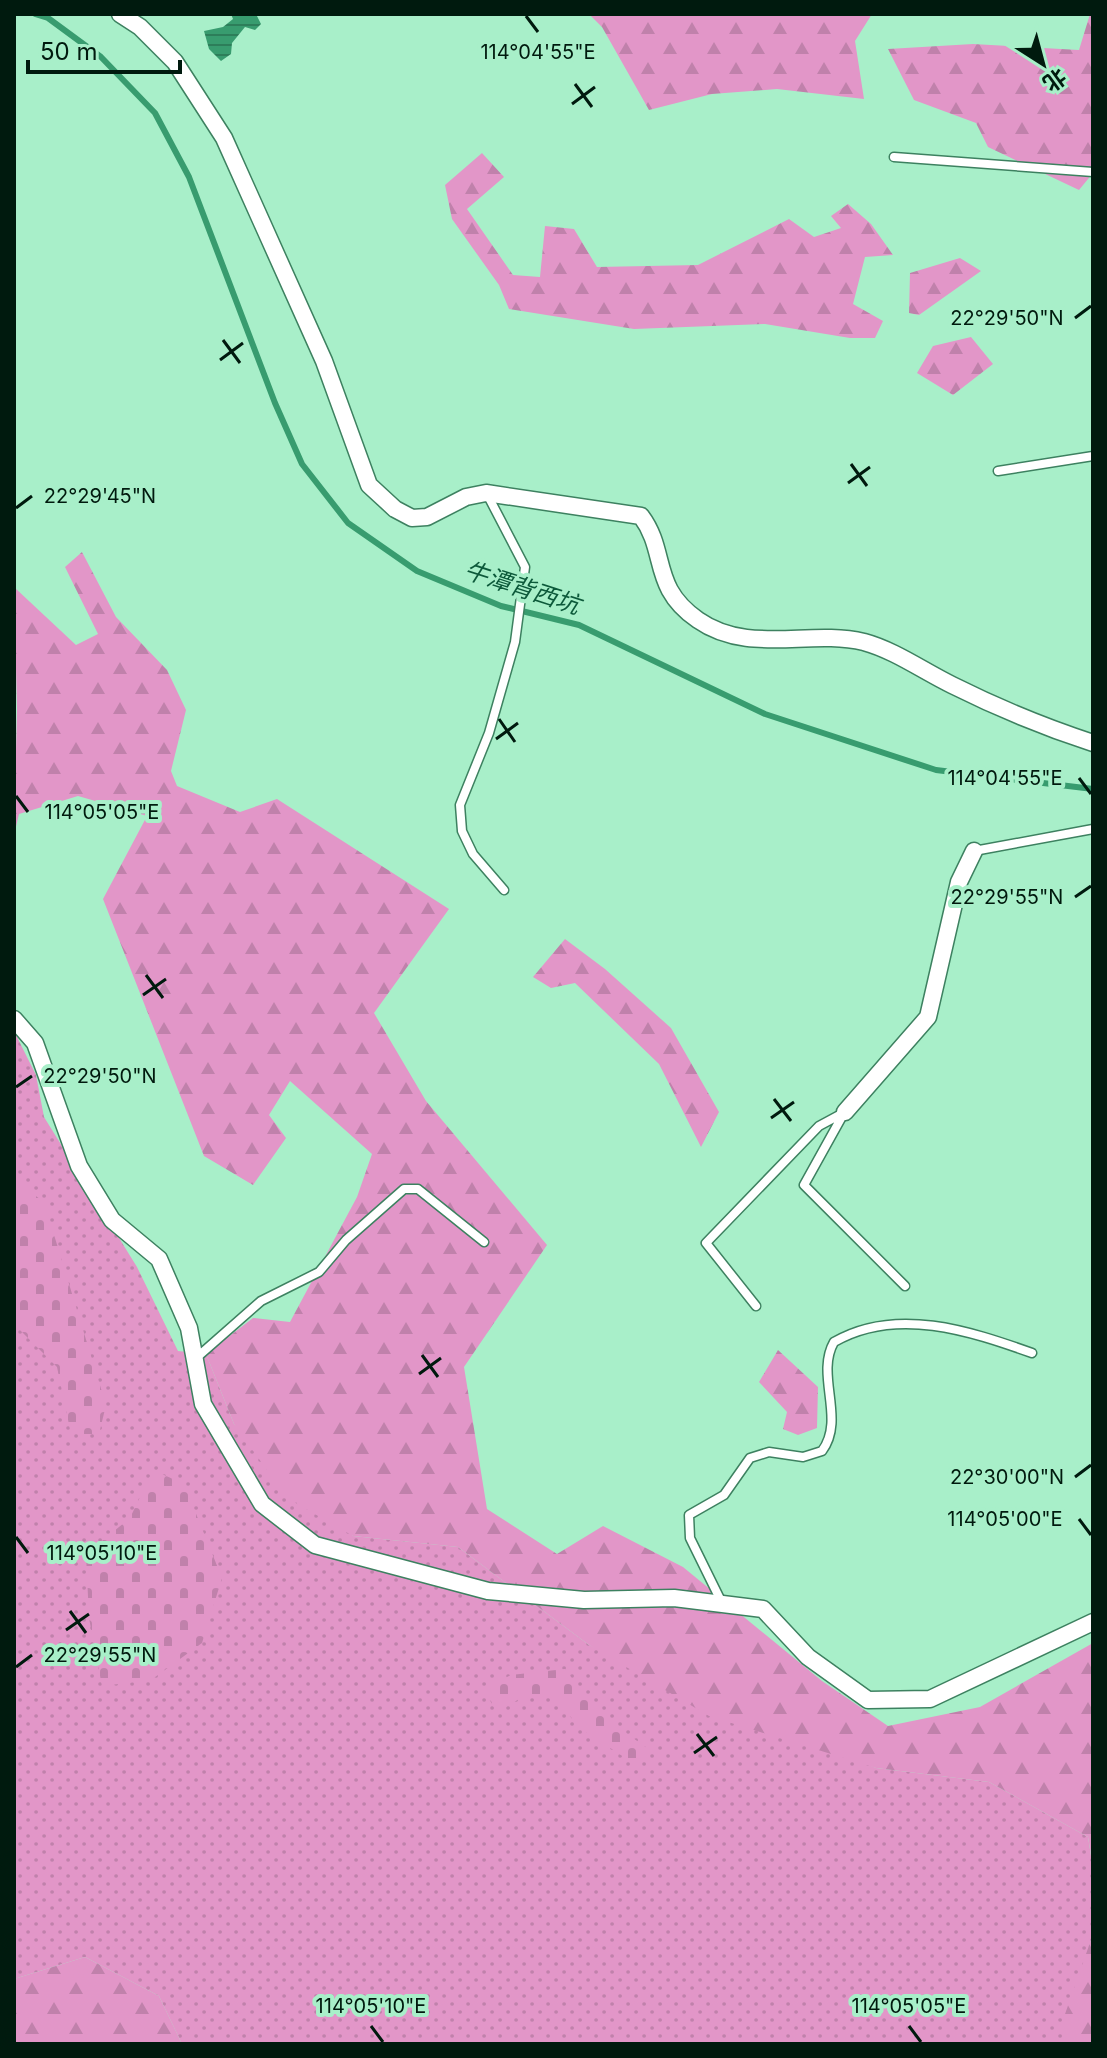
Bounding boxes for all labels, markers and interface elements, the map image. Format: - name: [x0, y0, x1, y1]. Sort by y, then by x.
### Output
- scale bar: [28, 24, 180, 74]
- north arrow: [1003, 24, 1083, 104]
- text: 50 m: [40, 37, 98, 66]
- text: 114°04'55"E: [480, 40, 596, 64]
- text: 北: [1038, 63, 1071, 97]
- text: 22°29'50"N: [950, 306, 1064, 330]
- text: 22°29'45"N: [44, 484, 156, 508]
- water label: 牛潭背西坑: [461, 555, 587, 621]
- text: 114°04'55"E: [947, 766, 1063, 790]
- text: 114°05'05"E: [45, 800, 159, 824]
- text: 22°29'55"N: [951, 885, 1063, 909]
- text: 22°29'50"N: [43, 1064, 157, 1088]
- text: 22°30'00"N: [950, 1465, 1064, 1489]
- text: 114°05'00"E: [947, 1507, 1063, 1531]
- text: 114°05'10"E: [47, 1541, 157, 1565]
- text: 22°29'55"N: [44, 1643, 156, 1667]
- text: 114°05'10"E: [316, 1994, 426, 2018]
- text: 114°05'05"E: [852, 1994, 966, 2018]

